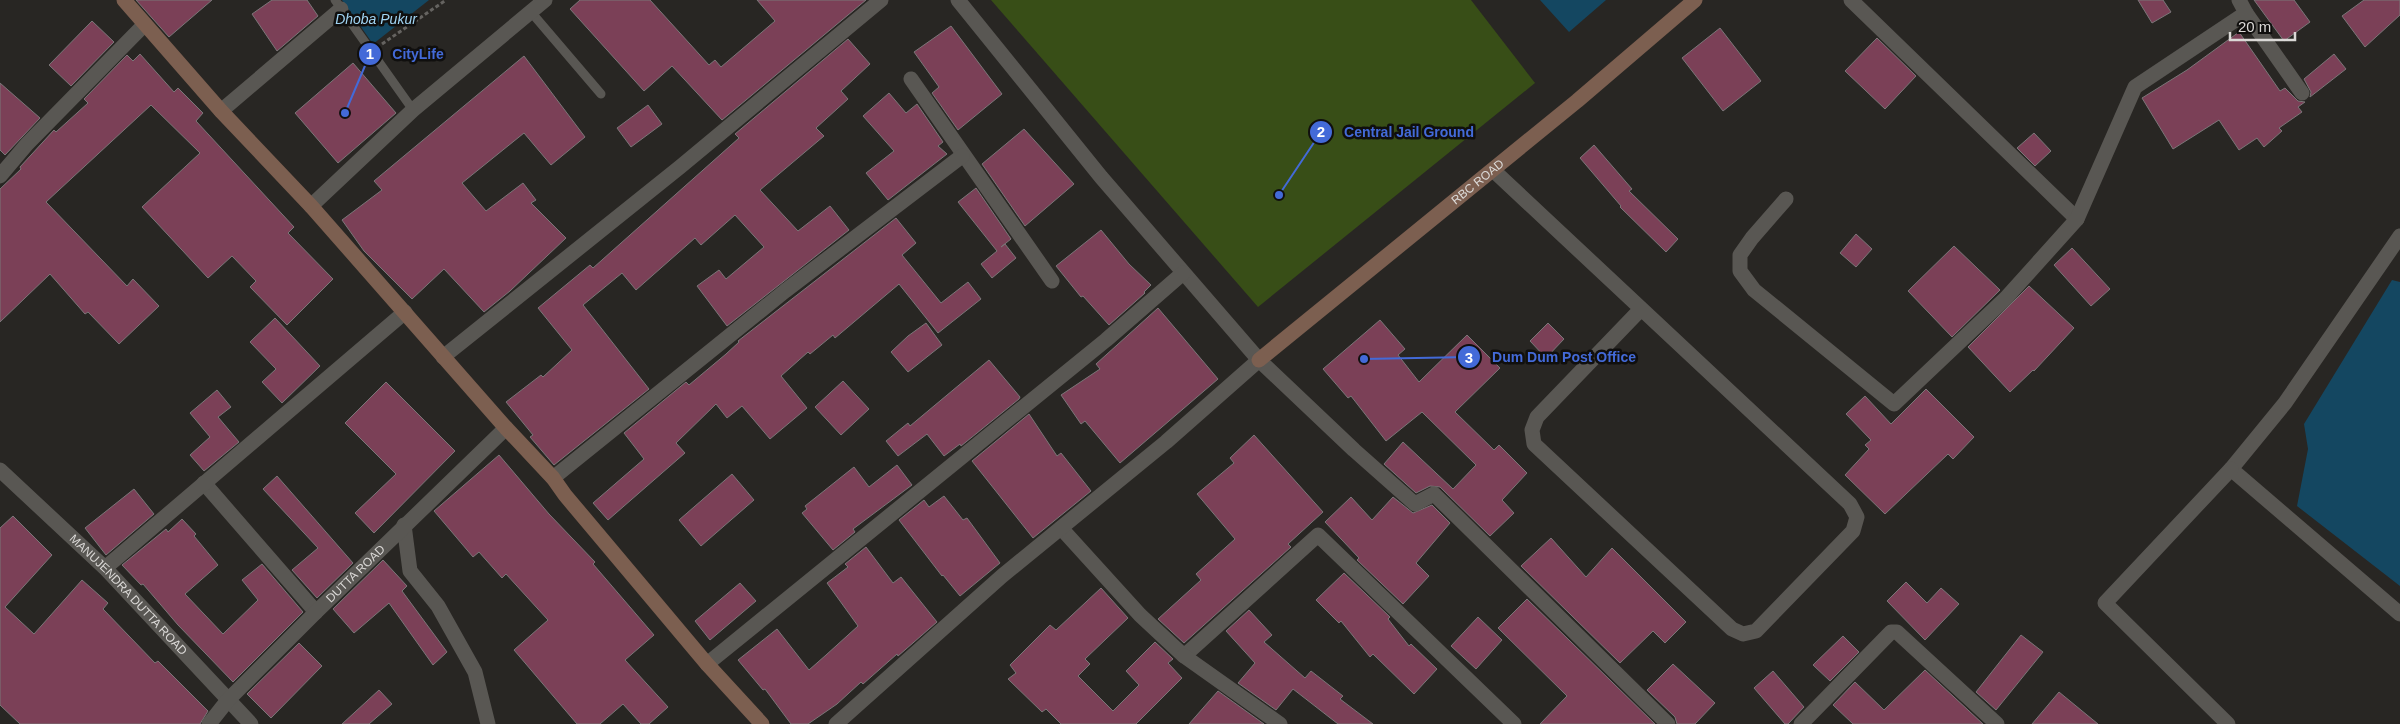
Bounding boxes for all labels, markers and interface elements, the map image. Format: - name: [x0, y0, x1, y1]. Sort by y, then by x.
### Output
- scale bar: [2230, 10, 2295, 42]
- water label: Dhoba Pukur: [335, 11, 418, 27]
- text: 20 m: [2238, 18, 2271, 35]
- callout: CityLife: [358, 40, 454, 69]
- text: 1: [366, 45, 374, 62]
- text: CityLife: [392, 46, 444, 62]
- callout: Central Jail Ground: [1309, 117, 1484, 146]
- text: 2: [1317, 123, 1325, 140]
- text: Central Jail Ground: [1344, 124, 1474, 140]
- street label: RBC ROAD: [1449, 156, 1507, 207]
- callout: Dum Dum Post Office: [1457, 343, 1646, 372]
- text: 3: [1465, 349, 1473, 366]
- text: Dum Dum Post Office: [1492, 349, 1636, 365]
- street label: MANUJENDRA DUTTA ROAD: [67, 532, 190, 658]
- street label: DUTTA ROAD: [323, 542, 388, 605]

